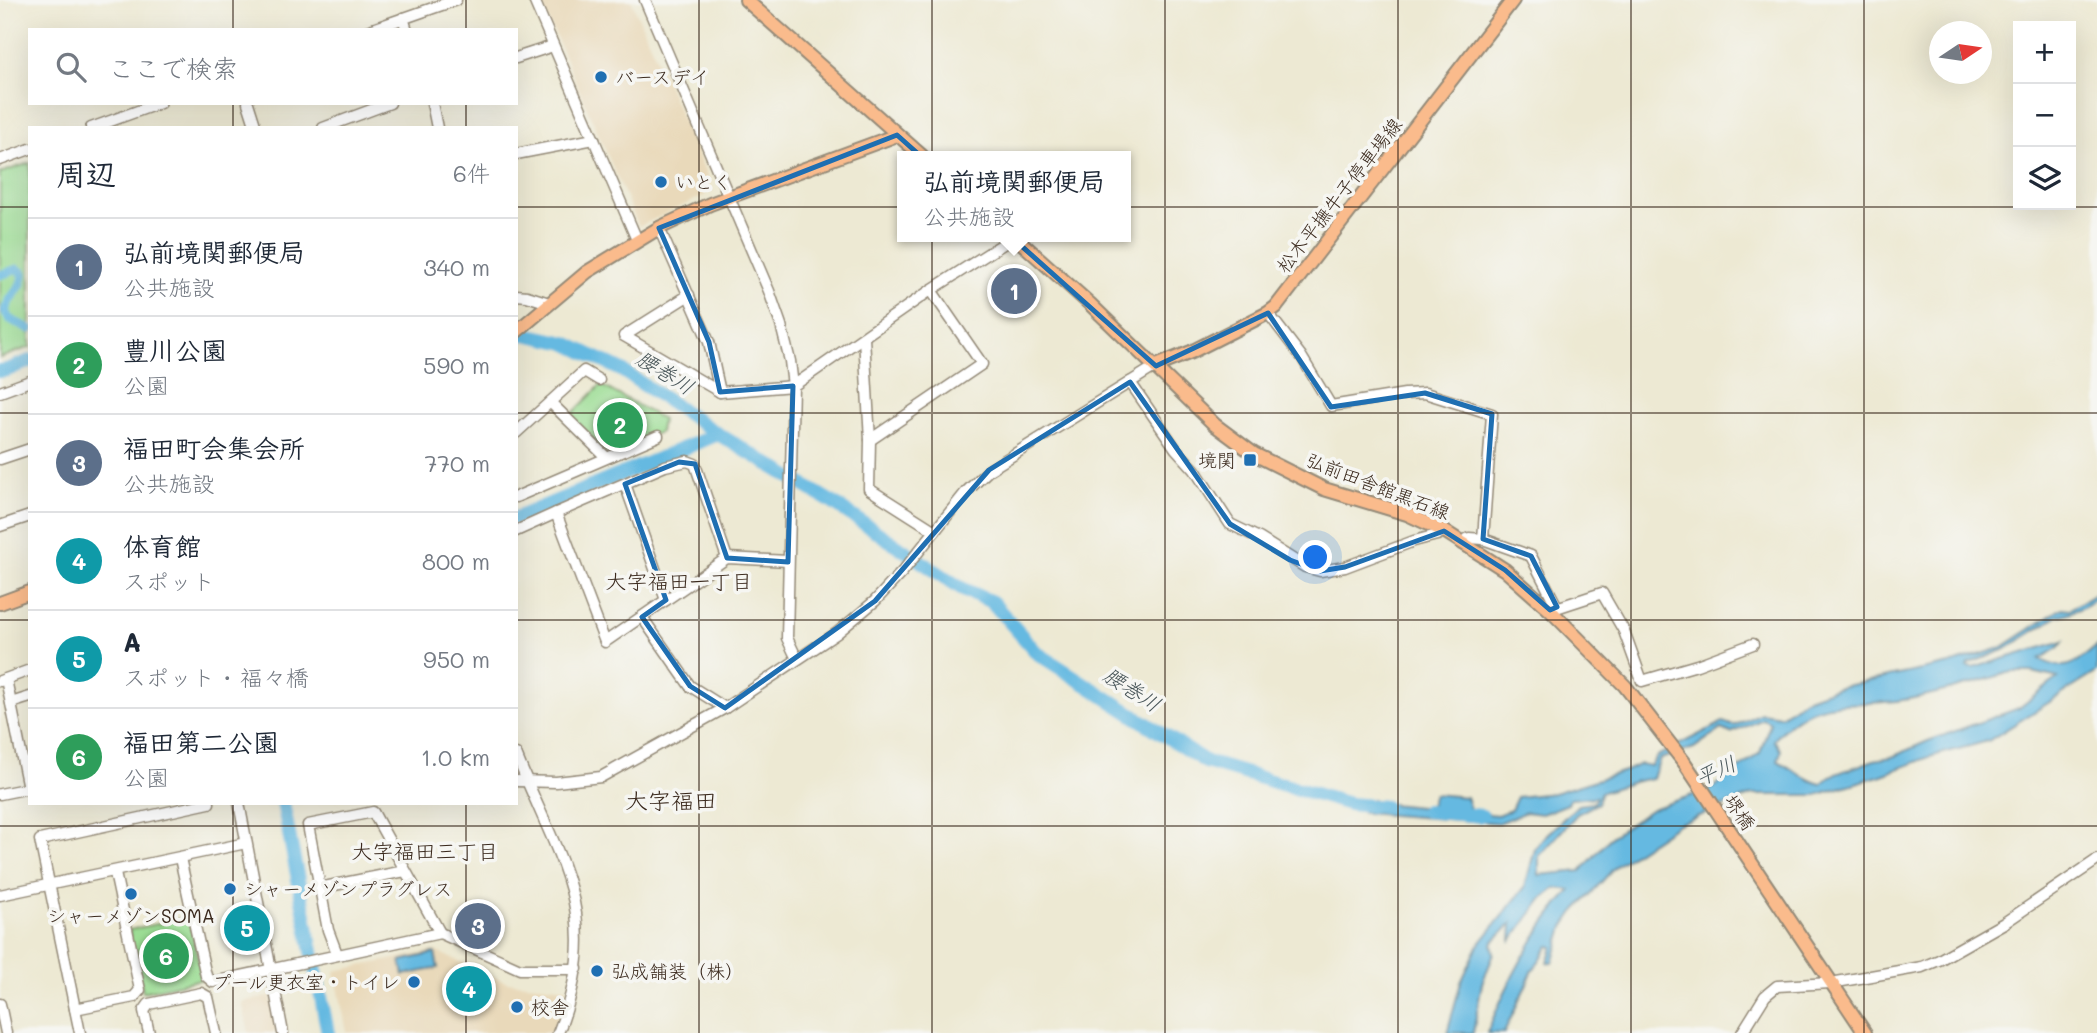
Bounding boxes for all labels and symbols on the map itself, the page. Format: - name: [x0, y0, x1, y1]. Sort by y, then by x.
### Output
- north arrow: [1929, 21, 1992, 84]
- place label: バースデイ: [615, 64, 709, 89]
- marker: バースデイ: [593, 69, 609, 85]
- street label: 松木平撫牛子停車場線: [1270, 112, 1407, 277]
- place label: いとく: [675, 169, 732, 194]
- marker: いとく: [653, 174, 669, 190]
- pin: 1: [991, 265, 1037, 317]
- water label: 腰巻川: [632, 344, 700, 400]
- pin: 2: [597, 399, 643, 451]
- place label: 境関: [1198, 447, 1236, 472]
- street label: 弘前田舎館黒石線: [1303, 447, 1454, 524]
- marker: 境関: [1242, 452, 1258, 468]
- your location: [1298, 540, 1332, 574]
- district label: 大字福田一丁目: [606, 567, 753, 594]
- water label: 腰巻川: [1099, 660, 1167, 717]
- water label: 平川: [1691, 749, 1740, 791]
- district label: 大字福田: [625, 785, 717, 815]
- street label: 堺橋: [1719, 789, 1761, 834]
- district label: 大字福田三丁目: [352, 837, 499, 864]
- place label: シャーメゾンプラグレス: [244, 876, 452, 901]
- marker: シャーメゾンプラグレス: [222, 881, 238, 897]
- marker: シャーメゾンSOMA: [123, 886, 139, 902]
- pin: 3: [455, 900, 501, 952]
- pin: 5: [224, 902, 270, 954]
- place label: シャーメゾンSOMA: [47, 903, 215, 928]
- pin: 6: [143, 930, 189, 982]
- place label: 弘成舗装（株）: [611, 958, 744, 983]
- pin: 4: [446, 963, 492, 1015]
- marker: 弘成舗装（株）: [589, 963, 605, 979]
- place label: プール更衣室・トイレ: [212, 969, 400, 994]
- marker: プール更衣室・トイレ: [406, 974, 422, 990]
- place label: 校舎: [531, 994, 569, 1019]
- marker: 校舎: [509, 999, 525, 1015]

